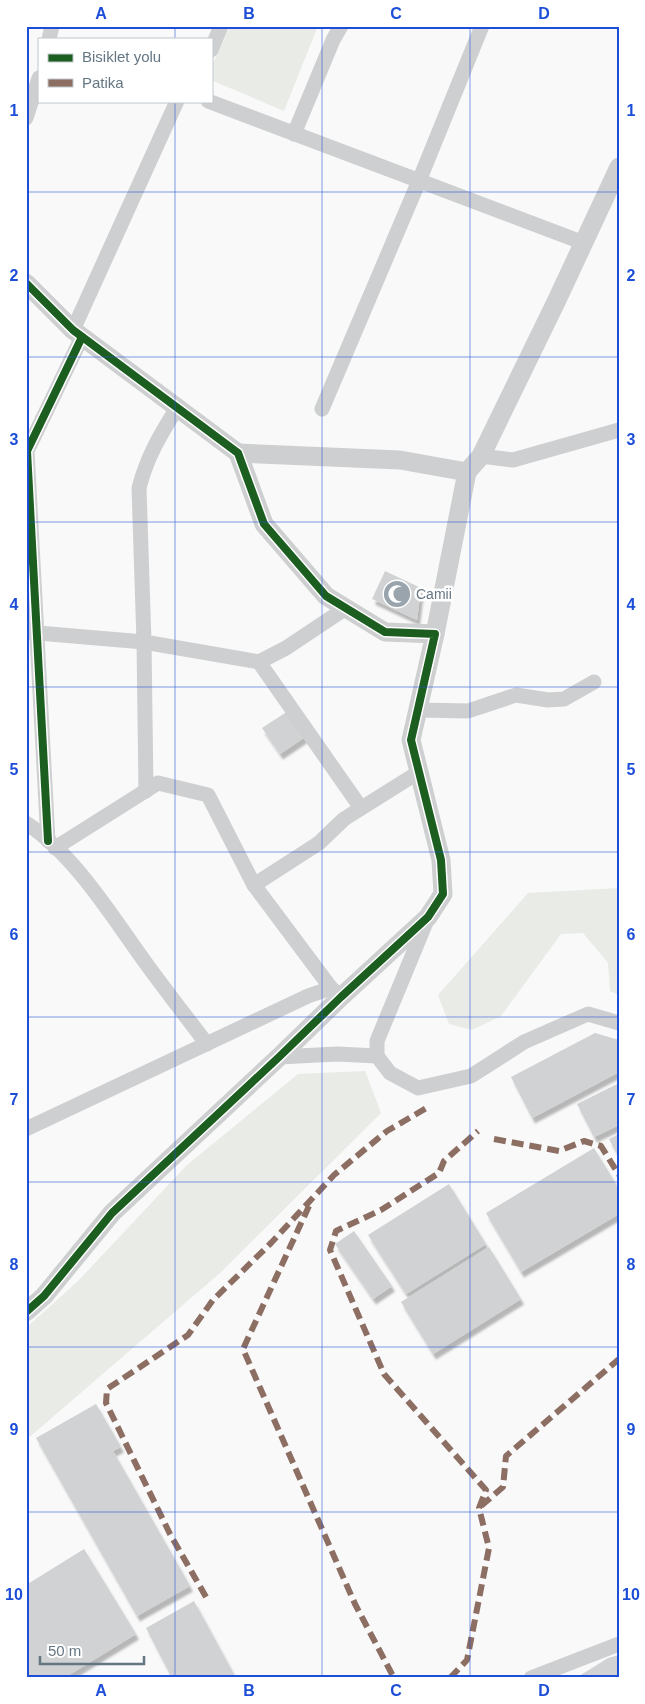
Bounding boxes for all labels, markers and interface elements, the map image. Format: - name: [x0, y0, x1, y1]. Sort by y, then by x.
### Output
- text: A: [95, 5, 107, 22]
- text: B: [243, 5, 255, 22]
- text: C: [390, 5, 402, 22]
- text: D: [538, 5, 550, 22]
- legend: [38, 38, 212, 102]
- text: Bisiklet yolu: [82, 48, 161, 65]
- text: Patika: [82, 74, 124, 91]
- text: 1: [10, 102, 19, 119]
- text: 1: [627, 102, 636, 119]
- text: 2: [10, 267, 19, 284]
- text: 2: [627, 267, 636, 284]
- text: 3: [10, 431, 19, 448]
- text: 3: [627, 431, 636, 448]
- mosque icon: Camii: [382, 579, 412, 609]
- place label: Camii: [416, 586, 452, 602]
- text: 4: [10, 596, 19, 613]
- text: 4: [627, 596, 636, 613]
- text: 5: [10, 761, 19, 778]
- text: 5: [627, 761, 636, 778]
- text: 6: [10, 926, 19, 943]
- text: 6: [627, 926, 636, 943]
- text: 7: [10, 1091, 19, 1108]
- text: 7: [627, 1091, 636, 1108]
- text: 8: [10, 1256, 19, 1273]
- text: 8: [627, 1256, 636, 1273]
- text: 9: [10, 1421, 19, 1438]
- text: 9: [627, 1421, 636, 1438]
- text: 10: [5, 1586, 23, 1603]
- text: 10: [622, 1586, 640, 1603]
- scale bar: [40, 1634, 144, 1666]
- text: 50 m: [48, 1642, 81, 1659]
- text: A: [95, 1682, 107, 1699]
- text: B: [243, 1682, 255, 1699]
- text: C: [390, 1682, 402, 1699]
- text: D: [538, 1682, 550, 1699]

